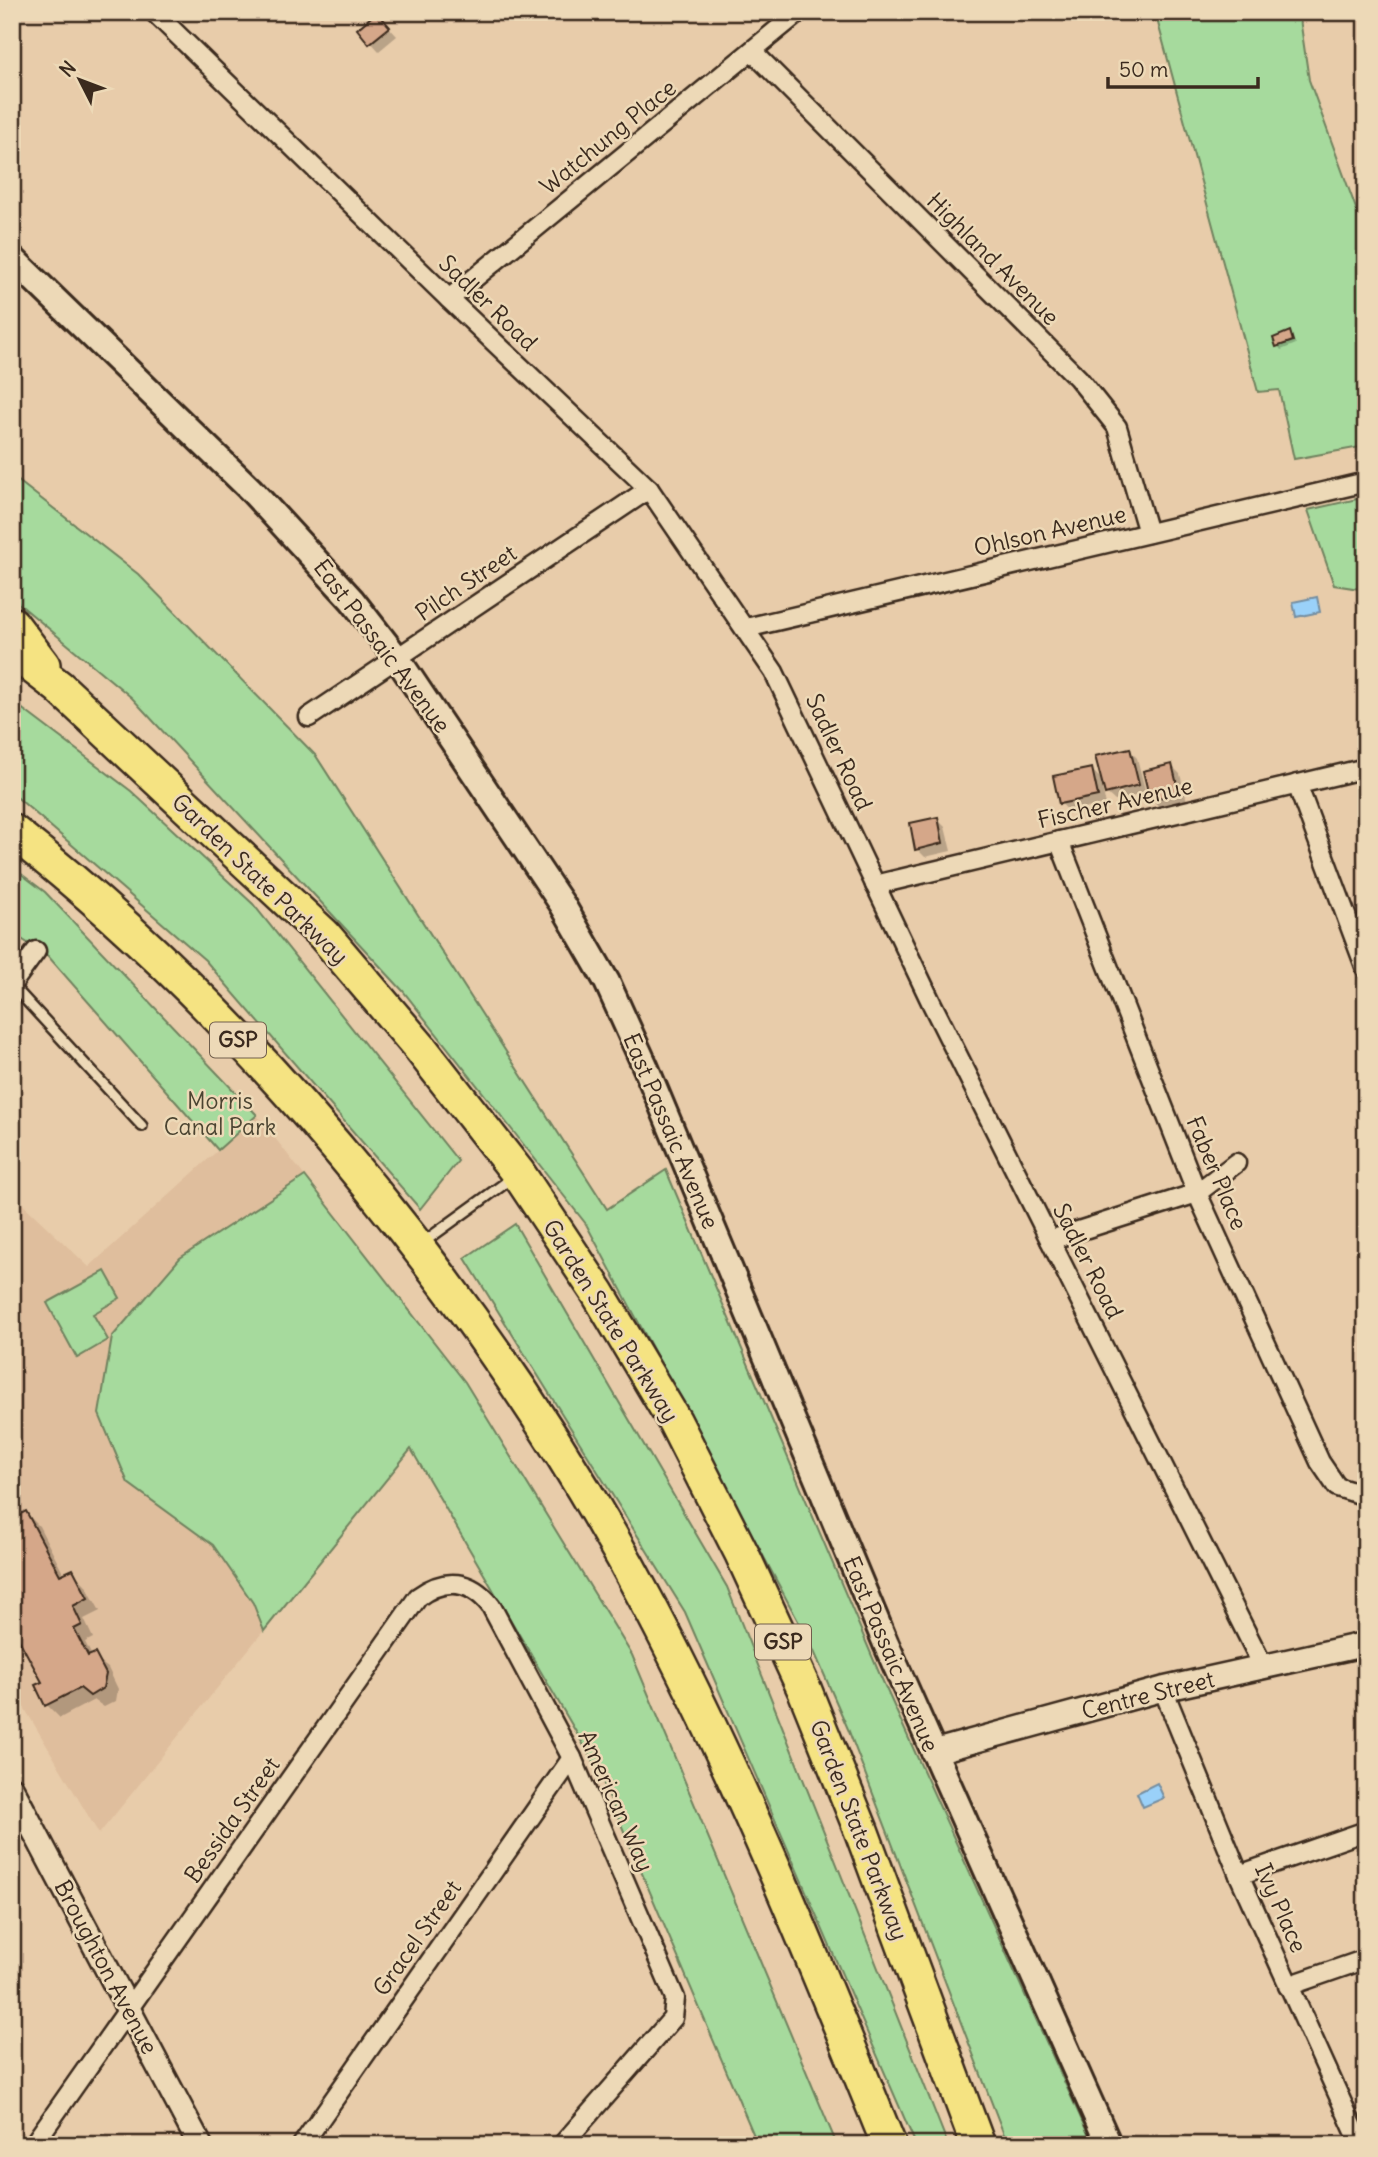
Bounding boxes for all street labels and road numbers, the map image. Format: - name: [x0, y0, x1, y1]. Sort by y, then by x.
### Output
- street label: Watchung Place: [534, 73, 682, 200]
- street label: Highland Avenue: [921, 186, 1066, 331]
- street label: Sadler Road: [433, 249, 544, 357]
- street label: Ohlson Avenue: [971, 499, 1129, 562]
- street label: Pilch Street: [410, 538, 522, 627]
- street label: East Passaic Avenue: [308, 553, 457, 738]
- street label: Sadler Road: [800, 689, 879, 815]
- street label: Fischer Avenue: [1035, 771, 1195, 834]
- street label: Garden State Parkway: [166, 787, 355, 970]
- road number: GSP: [210, 1023, 266, 1058]
- street label: East Passaic Avenue: [617, 1029, 726, 1233]
- street label: Faber Place: [1181, 1112, 1254, 1234]
- street label: Sadler Road: [1047, 1198, 1130, 1323]
- street label: Garden State Parkway: [537, 1214, 686, 1428]
- street label: East Passaic Avenue: [837, 1552, 946, 1756]
- road number: GSP: [755, 1624, 811, 1660]
- street label: Centre Street: [1079, 1664, 1217, 1725]
- street label: Garden State Parkway: [804, 1715, 915, 1944]
- street label: American Way: [572, 1726, 661, 1876]
- street label: Bessida Street: [178, 1751, 286, 1888]
- street label: Ivy Place: [1249, 1859, 1314, 1957]
- street label: Gracel Street: [366, 1874, 467, 2001]
- street label: Broughton Avenue: [48, 1875, 165, 2059]

